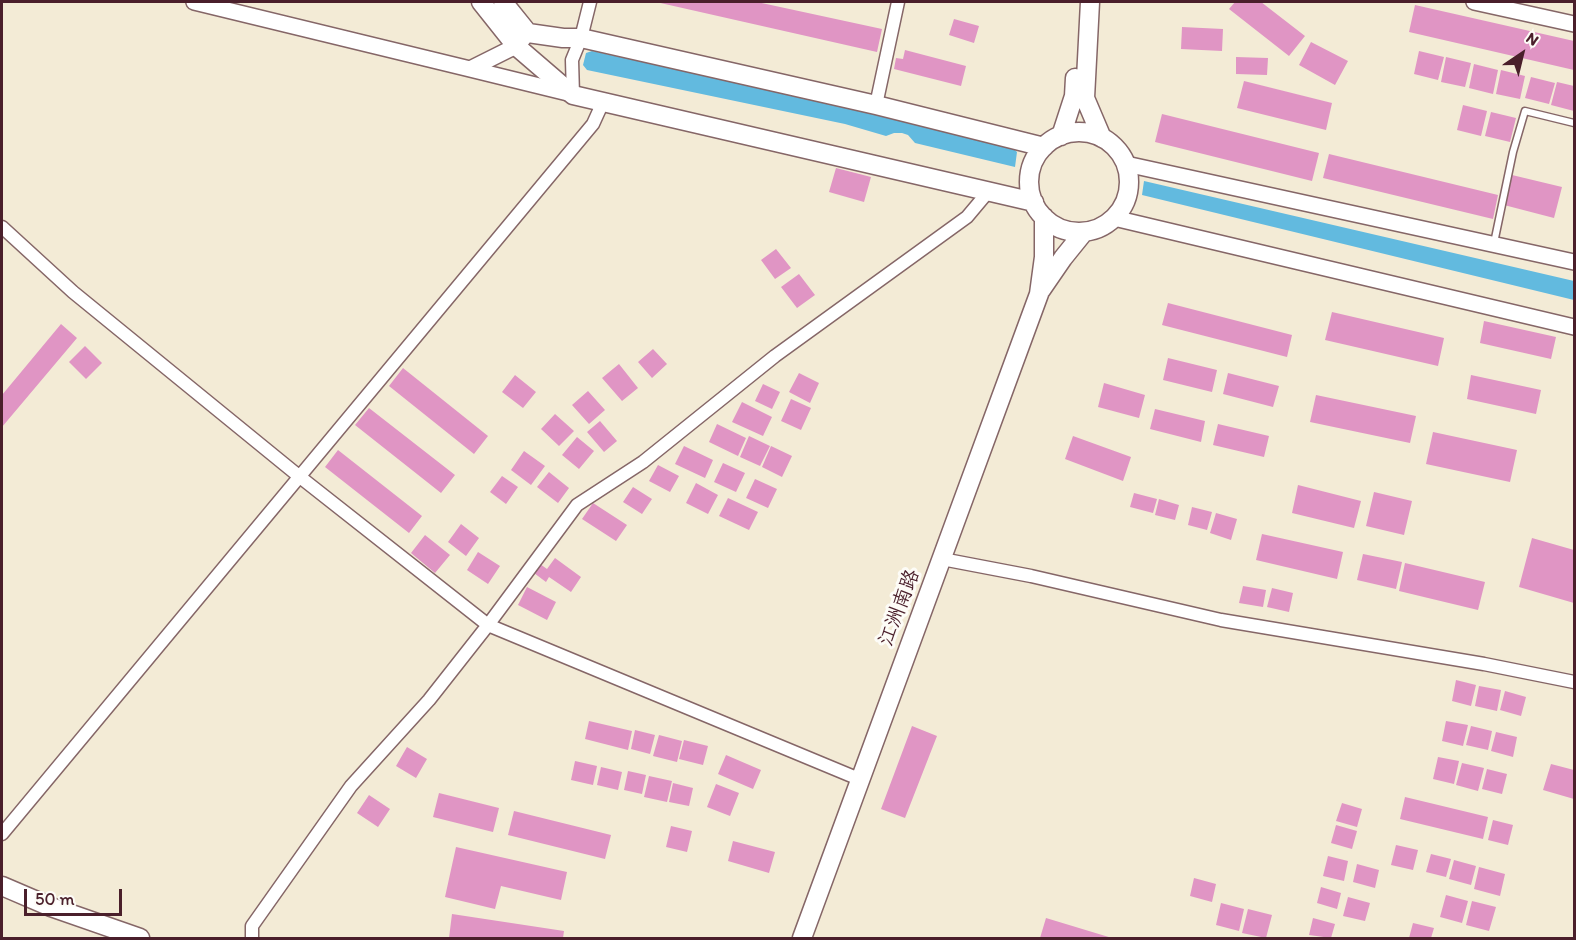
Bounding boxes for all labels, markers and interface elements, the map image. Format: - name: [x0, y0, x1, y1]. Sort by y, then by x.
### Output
- north arrow: [1492, 24, 1552, 84]
- text: N: [1523, 28, 1542, 50]
- street label: 江洲南路: [874, 566, 926, 650]
- scale bar: [27, 877, 124, 915]
- text: 50 m: [35, 888, 75, 910]

